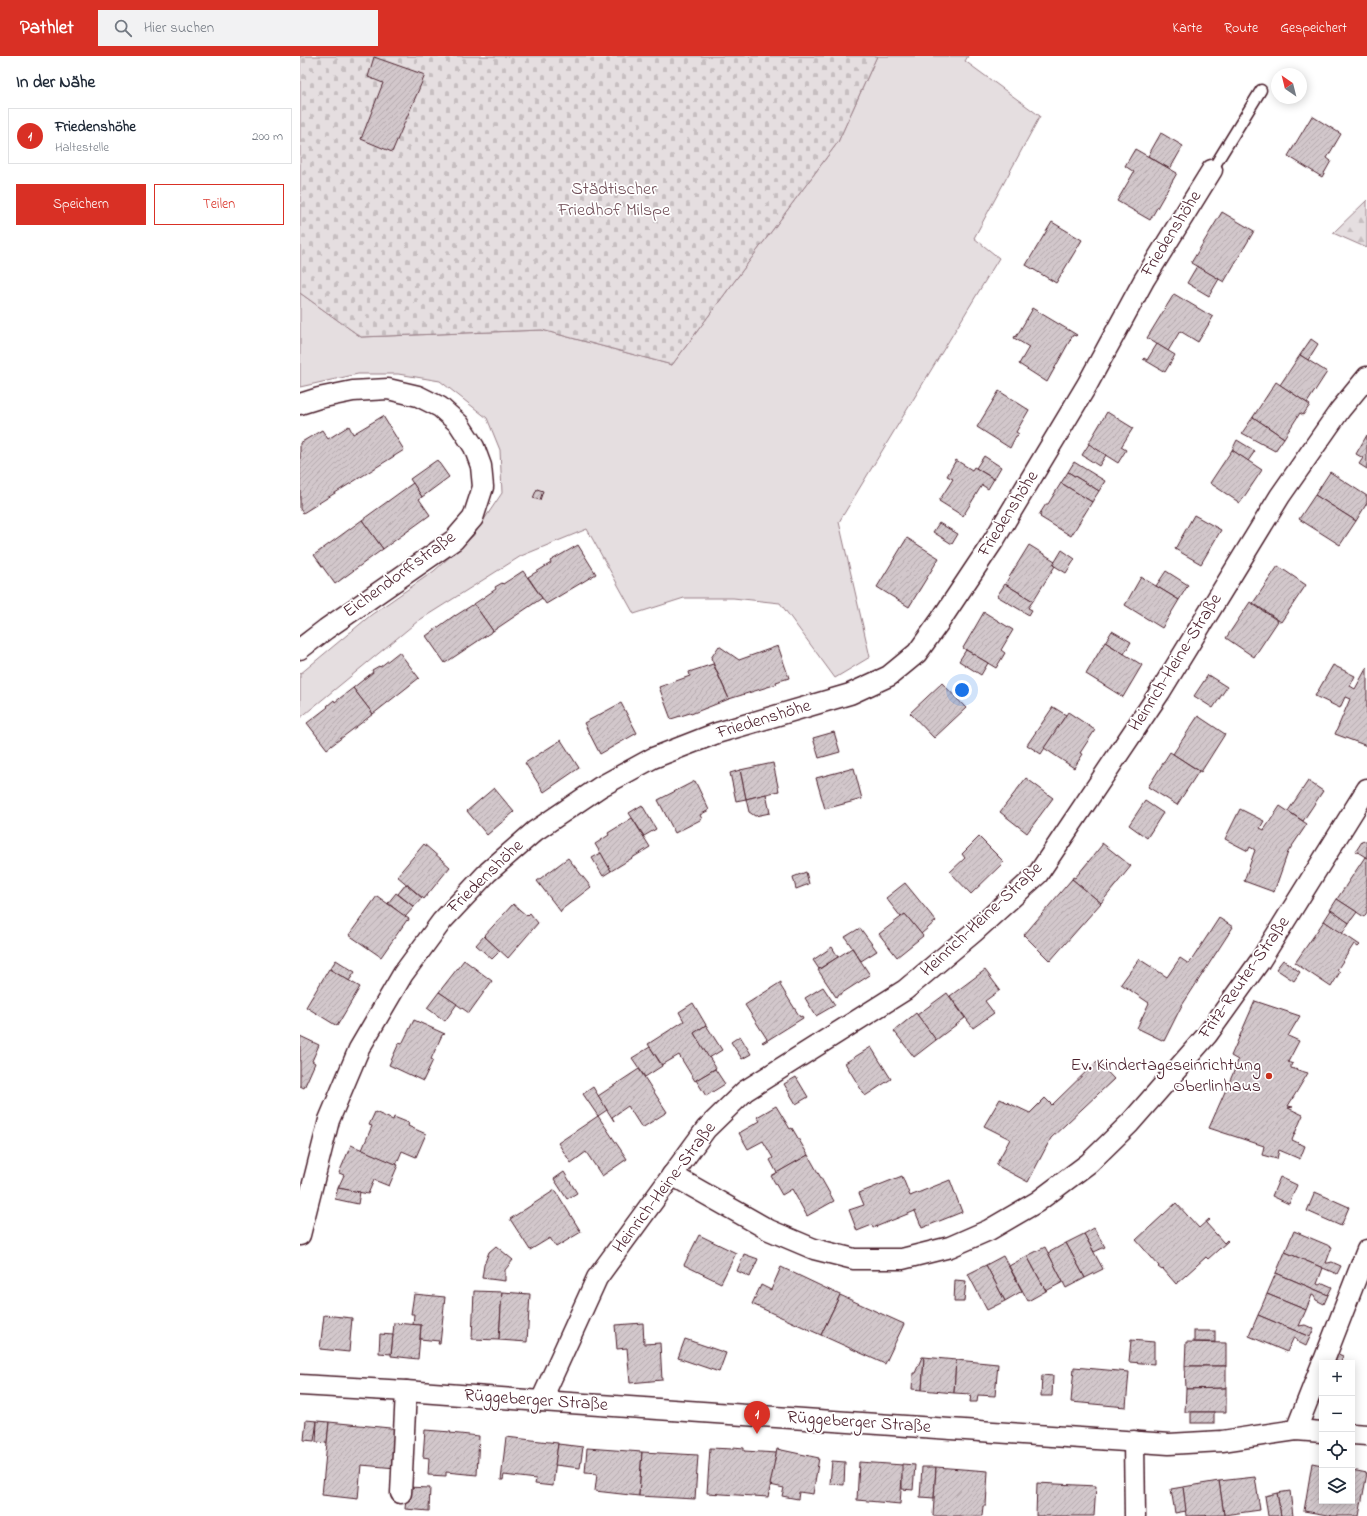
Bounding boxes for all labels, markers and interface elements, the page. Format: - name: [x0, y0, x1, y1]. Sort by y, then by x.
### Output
- search box: [98, 10, 378, 46]
- text: Pathlet: [20, 15, 74, 42]
- icon: search: [112, 17, 134, 39]
- text: Hier suchen: [144, 17, 214, 39]
- text: Karte: [1173, 18, 1202, 39]
- text: Route: [1224, 18, 1258, 39]
- text: Gespeichert: [1280, 18, 1347, 39]
- north arrow: [1271, 68, 1307, 104]
- text: In der Nähe: [16, 70, 95, 95]
- text: Friedenshöhe: [55, 116, 136, 138]
- text: 1: [28, 127, 32, 146]
- text: 200 m: [252, 127, 283, 146]
- text: Haltestelle: [55, 138, 109, 157]
- park label: Städtischer Friedhof Milspe: [557, 177, 671, 224]
- button: Speichern: [16, 184, 146, 225]
- button: Teilen: [154, 184, 284, 225]
- street label: Friedenshöhe: [1135, 185, 1209, 283]
- street label: Friedenshöhe: [972, 465, 1046, 563]
- street label: Eichendorffstraße: [338, 525, 462, 625]
- street label: Heinrich-Heine-Straße: [1123, 588, 1230, 737]
- your location: [952, 680, 972, 700]
- street label: Friedenshöhe: [713, 693, 815, 747]
- street label: Friedenshöhe: [441, 833, 531, 921]
- street label: Heinrich-Heine-Straße: [915, 856, 1050, 984]
- street label: Fritz-Reuter-Straße: [1192, 911, 1298, 1045]
- place label: Ev. Kindertageseinrichtung Oberlinhaus: [1070, 1053, 1261, 1100]
- marker: Ev. Kindertageseinrichtung Oberlinhaus: [1264, 1071, 1274, 1081]
- street label: Heinrich-Heine-Straße: [607, 1116, 724, 1259]
- map controls: [1319, 1360, 1355, 1504]
- button: +: [1319, 1360, 1355, 1396]
- street label: Rüggeberger Straße: [463, 1383, 610, 1420]
- button: −: [1319, 1396, 1355, 1432]
- pin: 1: [744, 1401, 770, 1434]
- street label: Rüggeberger Straße: [786, 1405, 933, 1442]
- button: locate: [1319, 1432, 1355, 1468]
- button: layers: [1319, 1468, 1355, 1504]

